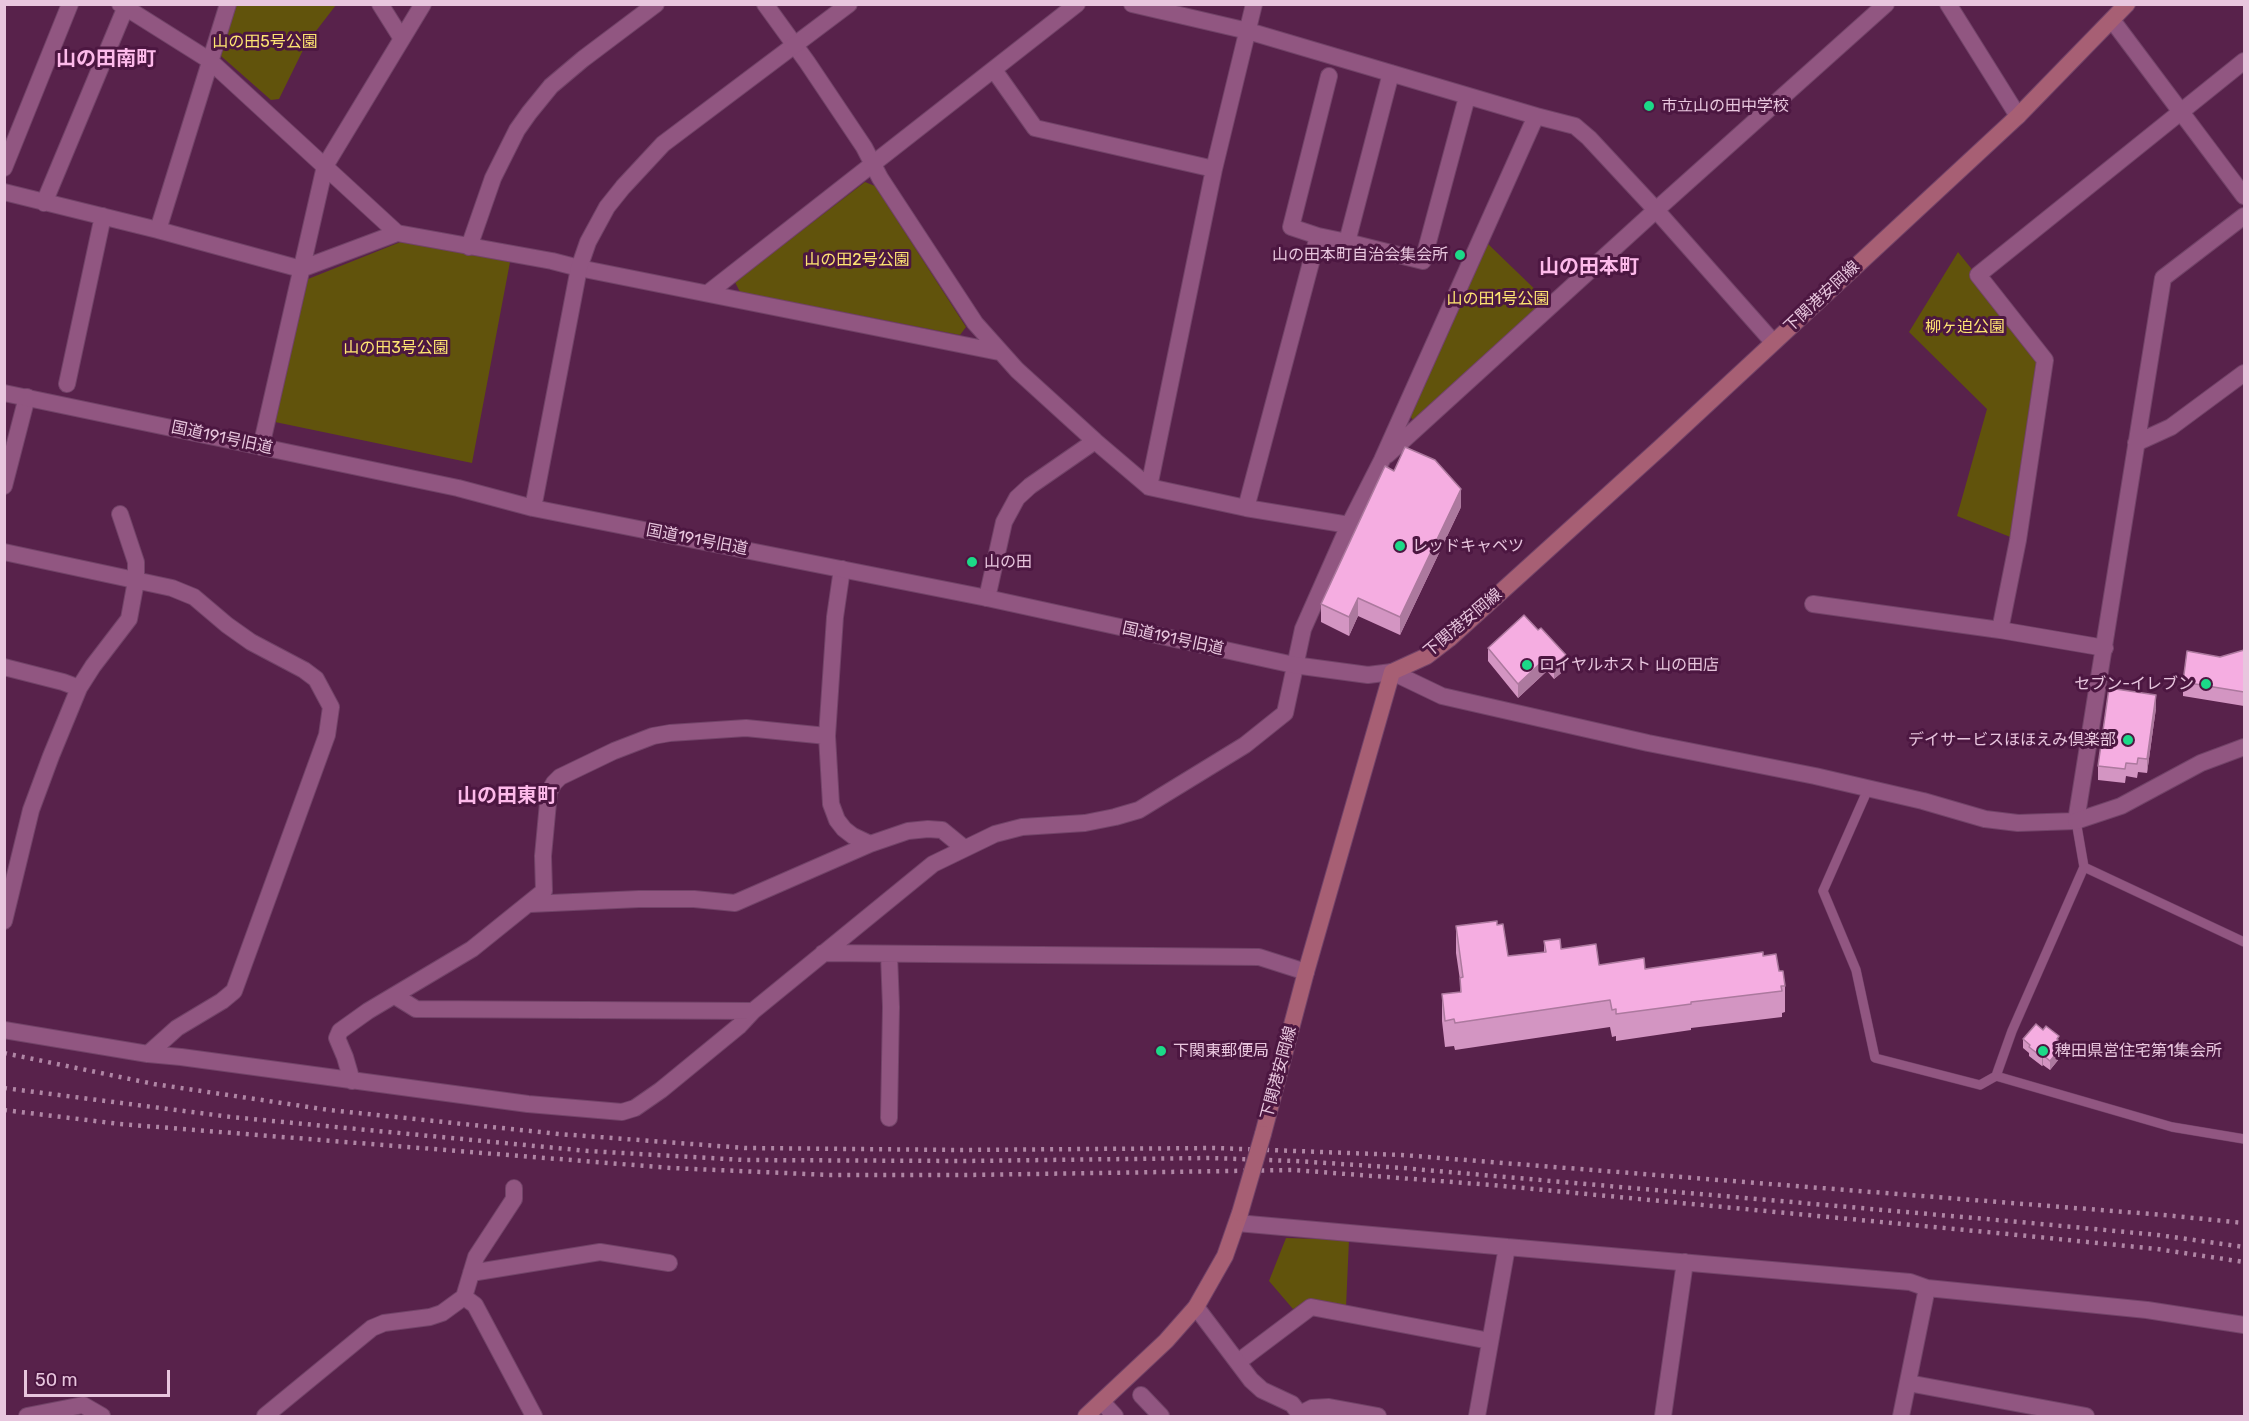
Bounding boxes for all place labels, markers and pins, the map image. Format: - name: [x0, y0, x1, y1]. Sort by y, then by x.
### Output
- place label: 市立山の田中学校: [1661, 96, 1789, 116]
- marker: 市立山の田中学校: [1642, 99, 1656, 113]
- place label: 山の田本町自治会集会所: [1272, 245, 1448, 265]
- marker: 山の田本町自治会集会所: [1453, 248, 1467, 262]
- place label: レッドキャベツ: [1412, 536, 1524, 556]
- marker: レッドキャベツ: [1393, 539, 1407, 553]
- place label: 山の田: [984, 552, 1032, 572]
- marker: 山の田: [965, 555, 979, 569]
- place label: ロイヤルホスト 山の田店: [1539, 655, 1719, 675]
- marker: ロイヤルホスト 山の田店: [1520, 658, 1534, 672]
- place label: セブン-イレブン: [2074, 674, 2194, 694]
- marker: セブン-イレブン: [2199, 677, 2213, 691]
- place label: デイサービスほほえみ倶楽部: [1908, 730, 2116, 750]
- marker: デイサービスほほえみ倶楽部: [2121, 733, 2135, 747]
- place label: 下関東郵便局: [1173, 1041, 1269, 1061]
- place label: 稗田県営住宅第1集会所: [2055, 1041, 2222, 1061]
- marker: 下関東郵便局: [1154, 1044, 1168, 1058]
- marker: 稗田県営住宅第1集会所: [2036, 1044, 2050, 1058]

